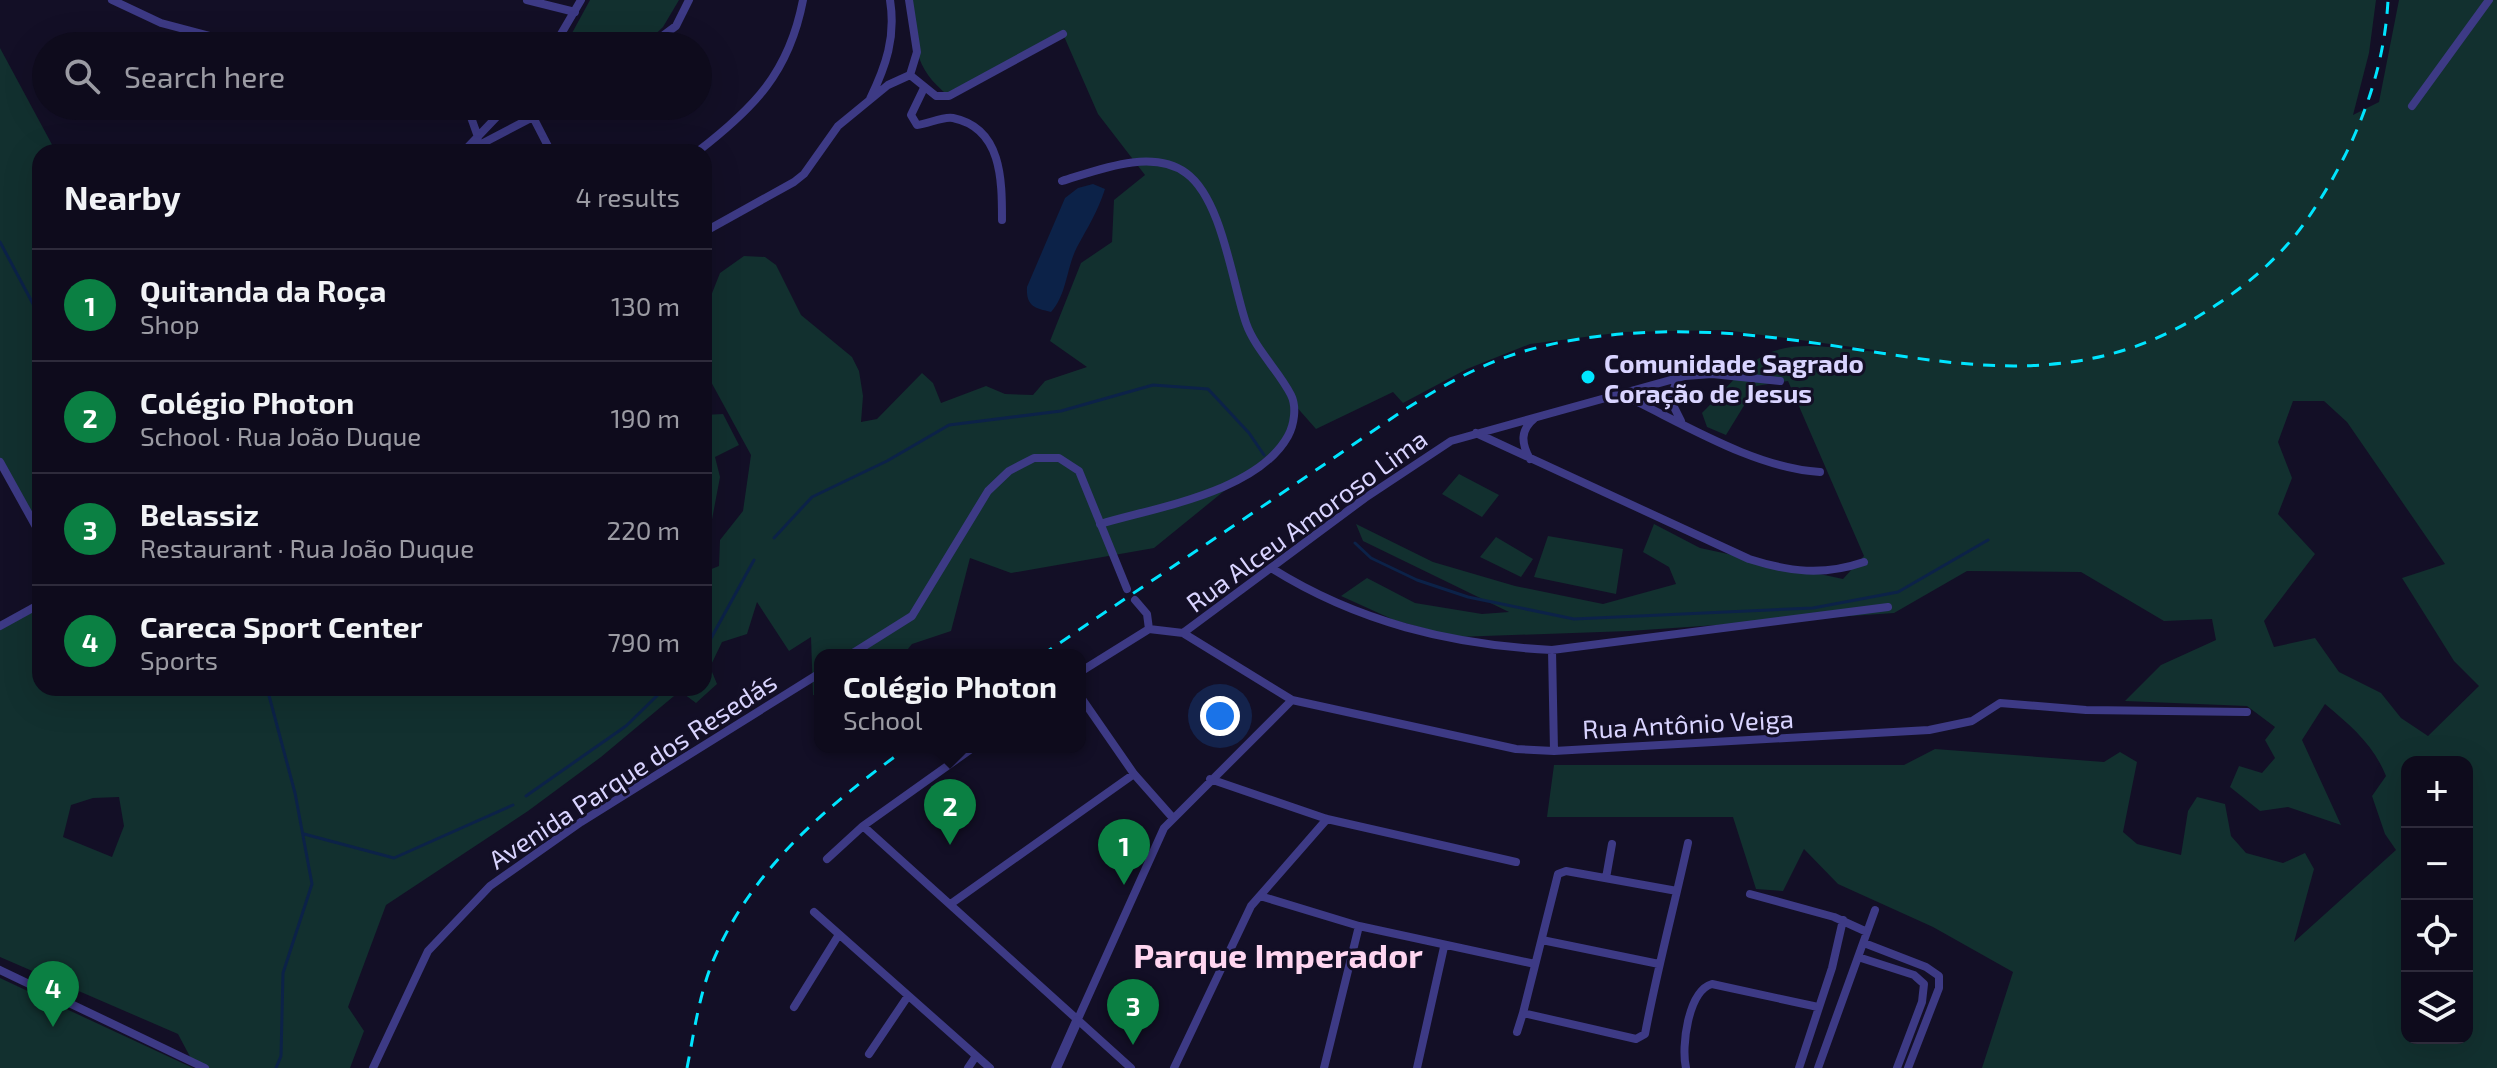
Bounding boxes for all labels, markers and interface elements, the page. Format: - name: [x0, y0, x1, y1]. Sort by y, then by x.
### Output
- search box: [32, 32, 712, 120]
- icon: search: [60, 54, 104, 98]
- text: Search here: [124, 58, 285, 94]
- text: Nearby: [64, 176, 181, 217]
- text: 4 results: [575, 181, 680, 212]
- text: Quitanda da Roça: [140, 272, 386, 308]
- text: 1: [84, 290, 96, 321]
- text: 130 m: [611, 290, 680, 321]
- text: Shop: [140, 308, 200, 339]
- place label: Comunidade Sagrado Coração de Jesus: [1604, 347, 1864, 410]
- marker: Comunidade Sagrado Coração de Jesus: [1579, 368, 1597, 386]
- text: Colégio Photon: [140, 384, 354, 420]
- text: 2: [82, 402, 98, 433]
- text: 190 m: [611, 402, 680, 433]
- text: School · Rua João Duque: [140, 420, 421, 451]
- street label: Rua Alceu Amoroso Lima: [1180, 422, 1432, 618]
- text: Belassiz: [140, 496, 259, 532]
- text: 3: [83, 514, 97, 545]
- text: 220 m: [607, 514, 680, 545]
- text: Restaurant · Rua João Duque: [140, 532, 474, 563]
- text: Careca Sport Center: [140, 608, 423, 644]
- text: 4: [82, 626, 98, 657]
- text: 790 m: [608, 626, 680, 657]
- text: Sports: [140, 644, 218, 675]
- popup: [814, 649, 1086, 753]
- street label: Avenida Parque dos Resedás: [482, 665, 782, 875]
- text: Colégio Photon: [843, 668, 1057, 704]
- your location: [1200, 696, 1240, 736]
- street label: Rua Antônio Veiga: [1581, 702, 1795, 744]
- text: School: [843, 704, 923, 735]
- map controls: [2401, 756, 2473, 1044]
- button: +: [2401, 756, 2473, 828]
- pin: 2: [924, 779, 976, 845]
- pin: 1: [1098, 819, 1150, 885]
- button: −: [2401, 828, 2473, 900]
- button: locate: [2401, 900, 2473, 972]
- district label: Parque Imperador: [1133, 934, 1423, 975]
- pin: 4: [27, 961, 79, 1027]
- button: layers: [2401, 972, 2473, 1044]
- pin: 3: [1107, 979, 1159, 1045]

